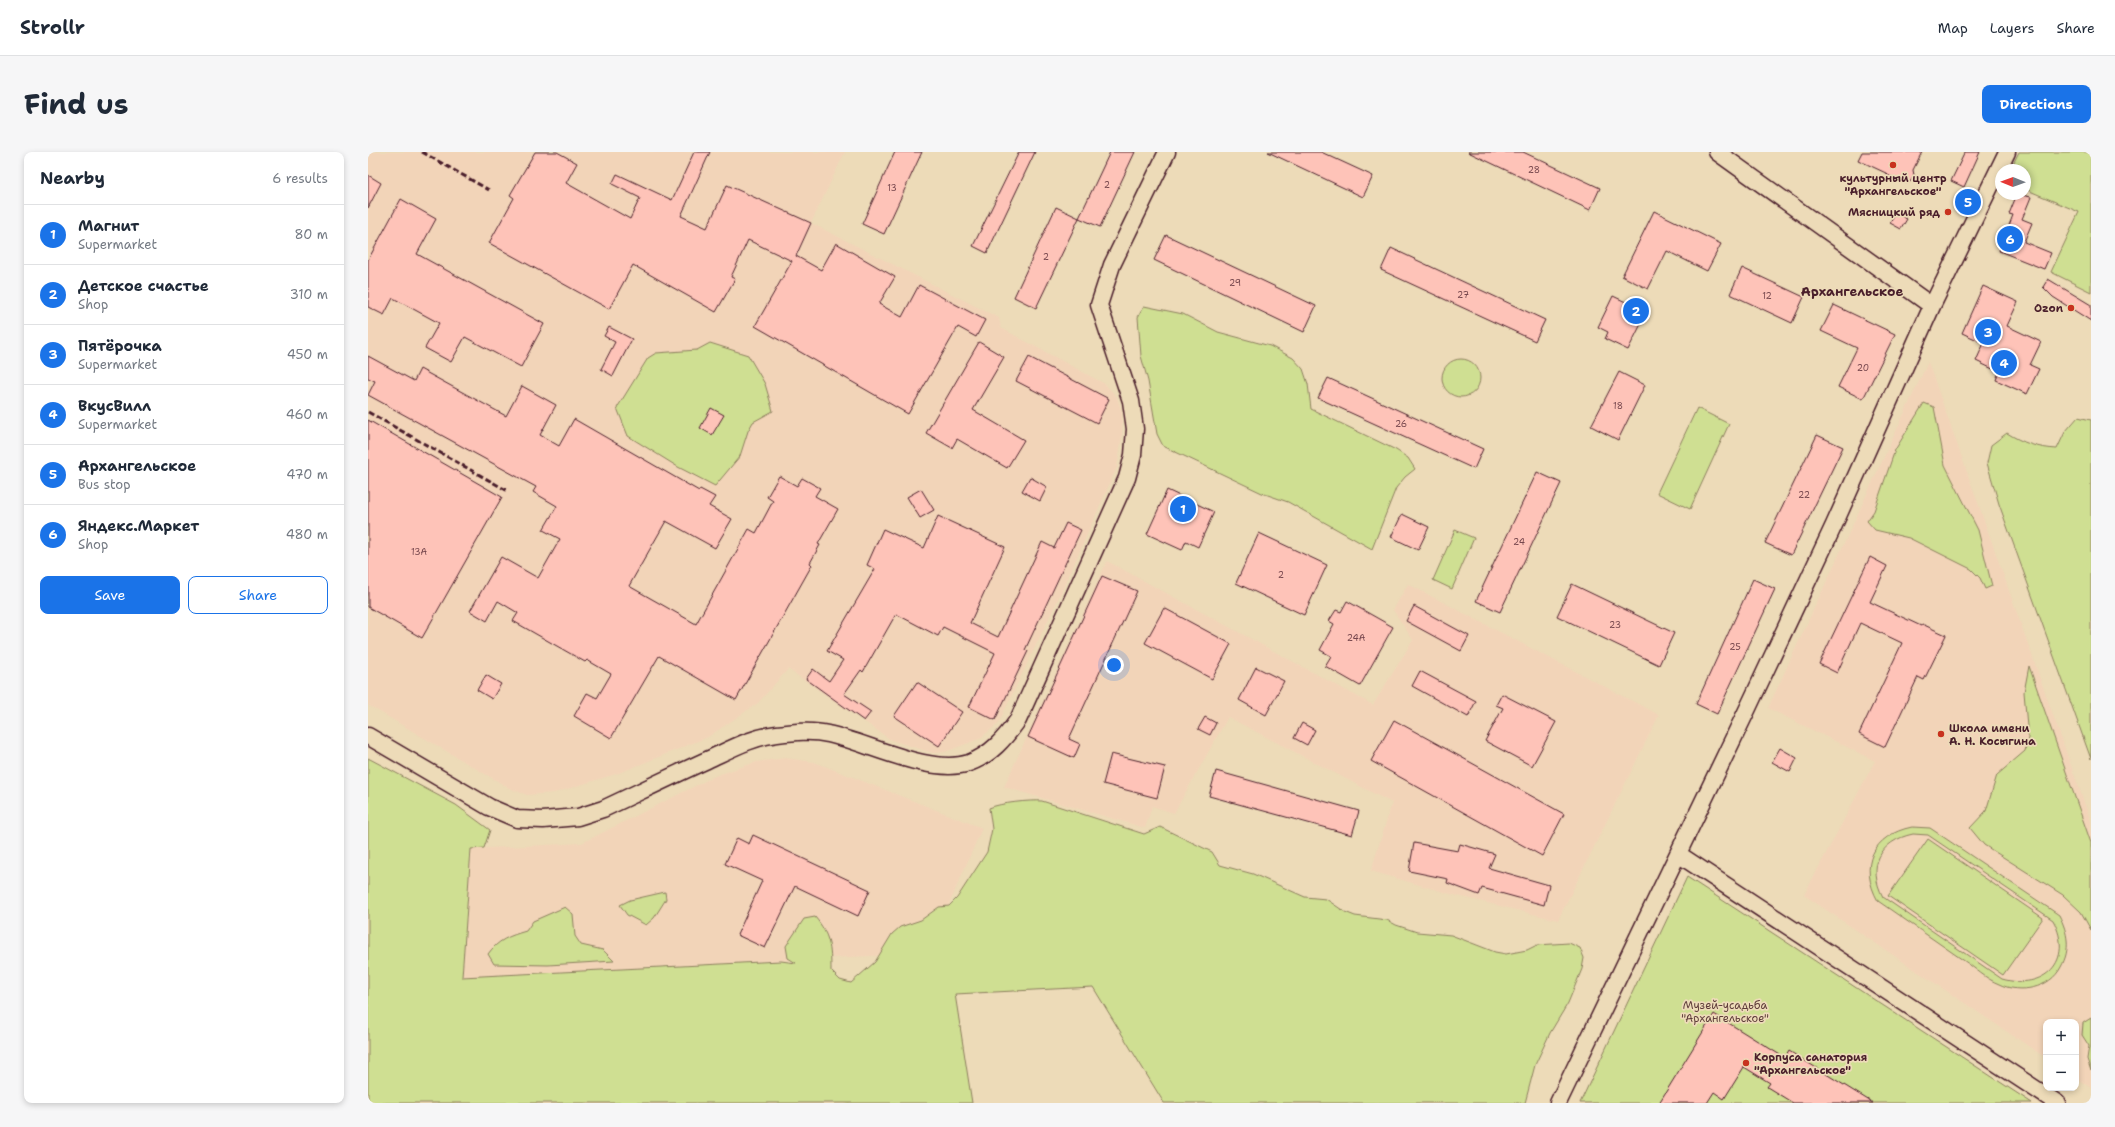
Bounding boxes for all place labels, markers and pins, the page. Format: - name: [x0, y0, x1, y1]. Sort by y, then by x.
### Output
- marker: культурный центр "Архангельское": [1888, 160, 1898, 170]
- place label: культурный центр "Архангельское": [1839, 171, 1947, 199]
- pin: 5: [1955, 187, 1981, 217]
- place label: Мясницкий ряд: [1848, 205, 1940, 220]
- marker: Мясницкий ряд: [1943, 207, 1953, 217]
- pin: 6: [1997, 224, 2023, 254]
- pin: 2: [1623, 296, 1649, 326]
- place label: Ozon: [2034, 301, 2064, 316]
- marker: Ozon: [2066, 303, 2076, 313]
- pin: 3: [1975, 317, 2001, 347]
- pin: 4: [1991, 348, 2017, 378]
- pin: 1: [1170, 494, 1196, 524]
- place label: Школа имени А. Н. Косыгина: [1949, 721, 2036, 749]
- marker: Школа имени А. Н. Косыгина: [1936, 729, 1946, 739]
- place label: Корпуса санатория "Архангельское": [1754, 1050, 1868, 1078]
- marker: Корпуса санатория "Архангельское": [1741, 1058, 1751, 1068]

